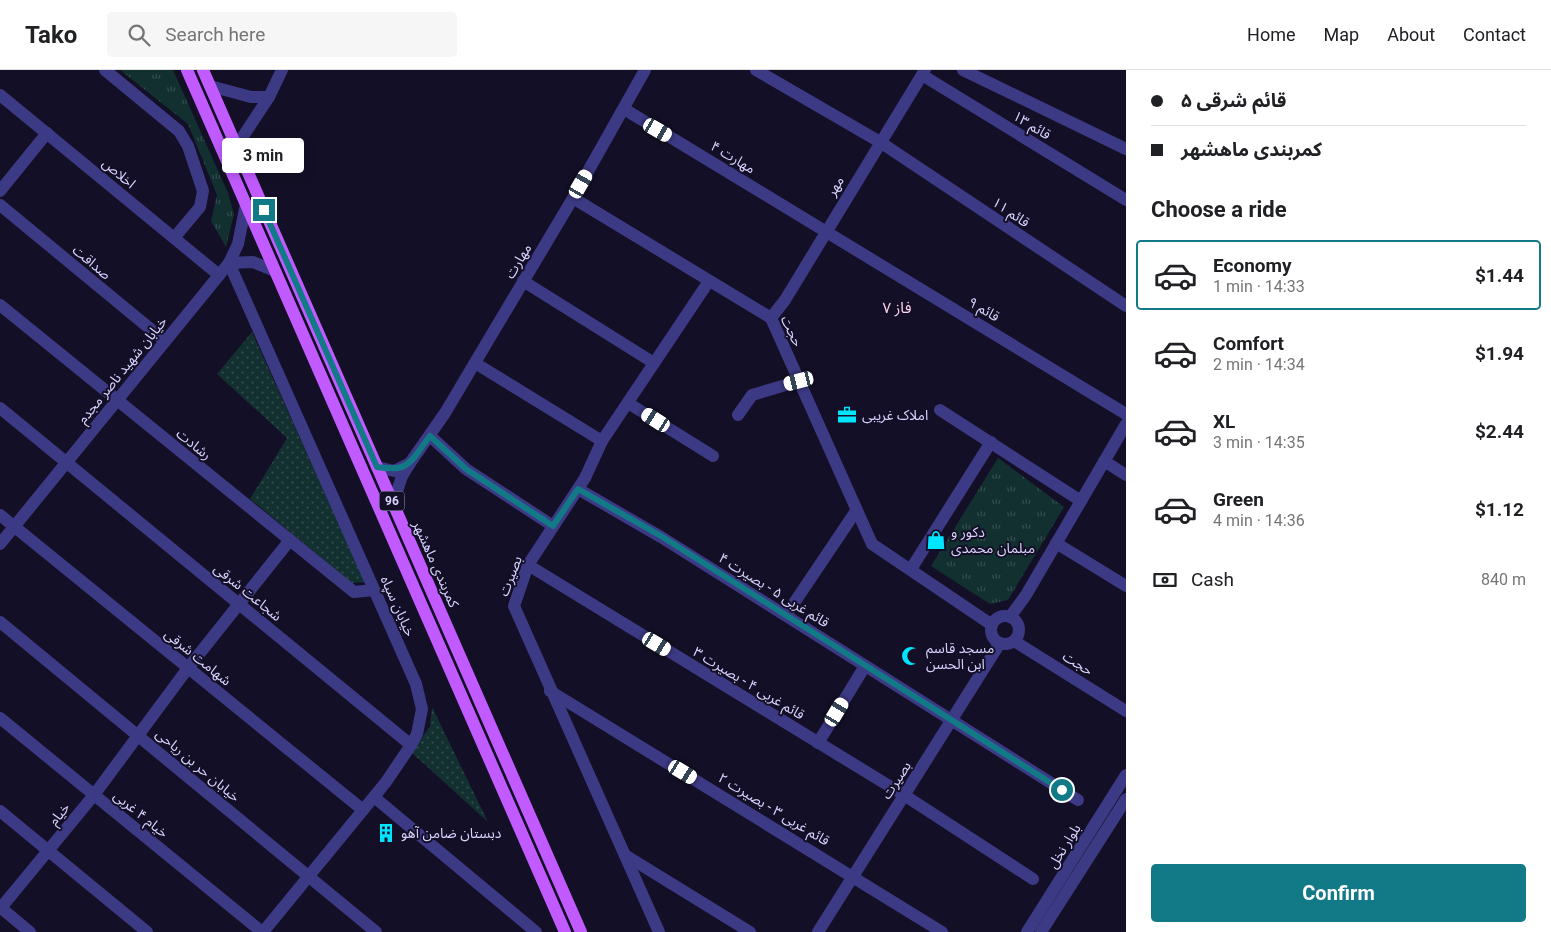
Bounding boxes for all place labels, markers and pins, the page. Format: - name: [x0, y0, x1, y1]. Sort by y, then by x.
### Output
- office icon: املاک غریبی: [836, 404, 858, 426]
- place label: املاک غریبی: [862, 407, 928, 424]
- place label: دکور و مبلمان محمدی: [951, 524, 1035, 557]
- shop icon: دکور و مبلمان محمدی: [925, 529, 947, 551]
- place label: مسجد قاسم ابن الحسن: [926, 640, 994, 673]
- mosque icon: مسجد قاسم ابن الحسن: [900, 645, 922, 667]
- building icon: دبستان ضامن آهو: [375, 822, 397, 844]
- place label: دبستان ضامن آهو: [401, 825, 502, 842]

